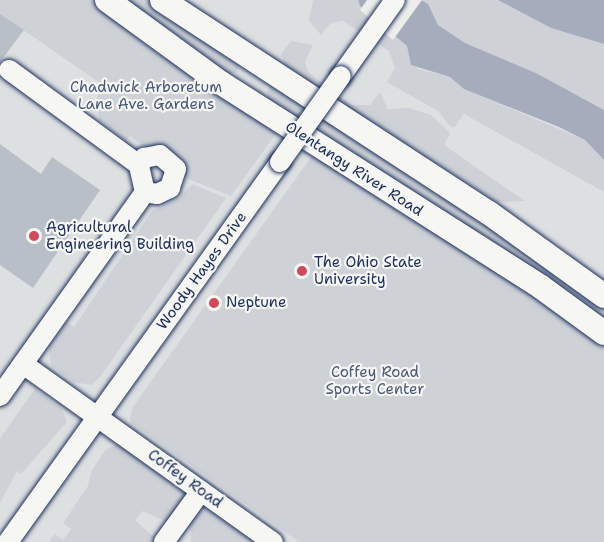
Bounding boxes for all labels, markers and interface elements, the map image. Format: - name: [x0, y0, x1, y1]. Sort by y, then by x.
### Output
- park label: Chadwick Arboretum Lane Ave. Gardens: [70, 78, 222, 113]
- street label: Olentangy River Road: [282, 118, 426, 220]
- street label: Woody Hayes Drive: [153, 209, 251, 333]
- place label: Agricultural Engineering Building: [46, 218, 194, 253]
- marker: Agricultural Engineering Building: [27, 229, 41, 243]
- place label: The Ohio State University: [314, 253, 422, 288]
- marker: The Ohio State University: [295, 264, 309, 278]
- place label: Neptune: [226, 294, 286, 312]
- marker: Neptune: [207, 296, 221, 310]
- park label: Coffey Road Sports Center: [326, 363, 424, 398]
- street label: Coffey Road: [144, 446, 226, 512]

